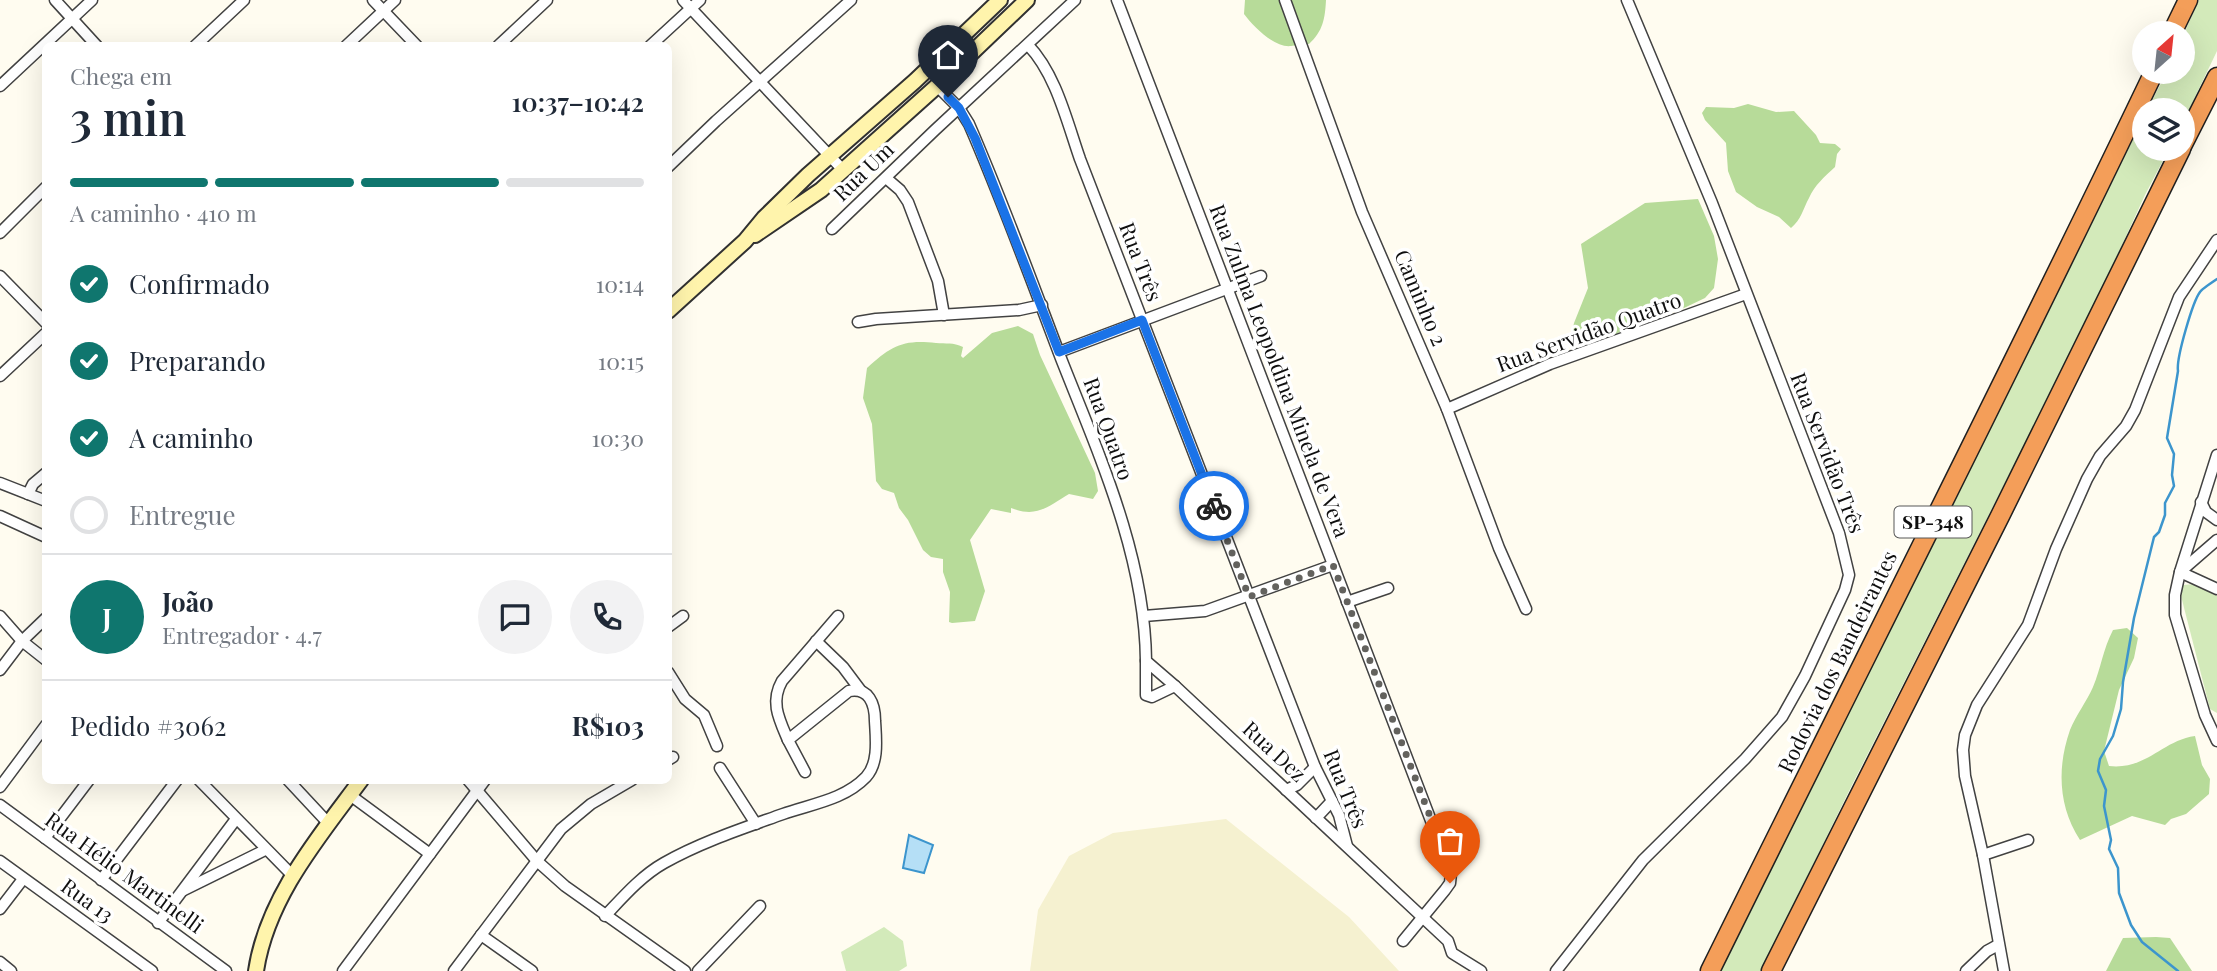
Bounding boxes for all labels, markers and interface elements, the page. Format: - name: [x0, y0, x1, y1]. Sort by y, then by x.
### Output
- north arrow: [2132, 21, 2194, 84]
- map controls: [2132, 21, 2195, 161]
- pin: [918, 25, 978, 97]
- icon: home: [929, 36, 967, 74]
- text: Chega em: [70, 60, 172, 91]
- text: 10:37–10:42: [512, 84, 644, 119]
- text: 3 min: [70, 86, 186, 148]
- button: layers: [2132, 98, 2195, 161]
- street label: Rua Um: [826, 135, 899, 206]
- text: A caminho · 410 m: [70, 197, 257, 228]
- street label: Rua Zulma Leopoldina Minela de Vera: [1204, 200, 1358, 541]
- street label: Rua Três: [1114, 218, 1170, 305]
- street label: Caminho 2: [1389, 245, 1455, 349]
- icon: check: [70, 265, 108, 303]
- text: Confirmado: [129, 266, 270, 301]
- text: 10:14: [596, 268, 644, 299]
- street label: Rua Servidão Quatro: [1492, 285, 1684, 378]
- icon: check: [70, 342, 108, 380]
- text: Preparando: [129, 343, 266, 378]
- text: 10:15: [598, 345, 644, 376]
- street label: Rua Servidão Três: [1785, 368, 1872, 537]
- street label: Rua Quatro: [1078, 373, 1141, 484]
- icon: check: [70, 419, 108, 457]
- text: A caminho: [129, 420, 253, 455]
- text: 10:30: [591, 422, 644, 453]
- courier: [1179, 471, 1249, 541]
- icon: bike: [1195, 487, 1233, 525]
- text: Entregue: [129, 497, 236, 532]
- road number: SP-348: [1895, 506, 1972, 538]
- street label: Rodovia dos Bandeirantes: [1770, 545, 1902, 777]
- button: chat: [478, 580, 552, 654]
- button: phone: [570, 580, 644, 654]
- text: João: [162, 584, 214, 619]
- text: J: [102, 600, 112, 635]
- text: Entregador · 4.7: [162, 619, 322, 650]
- text: Pedido #3062: [70, 708, 226, 743]
- text: R$103: [572, 708, 644, 743]
- street label: Rua Dez: [1238, 714, 1313, 787]
- street label: Rua Três: [1318, 745, 1375, 832]
- street label: Rua Hélio Martinelli: [40, 804, 210, 938]
- pin: [1420, 811, 1480, 883]
- icon: bag: [1431, 822, 1469, 860]
- street label: Rua 13: [56, 871, 120, 928]

